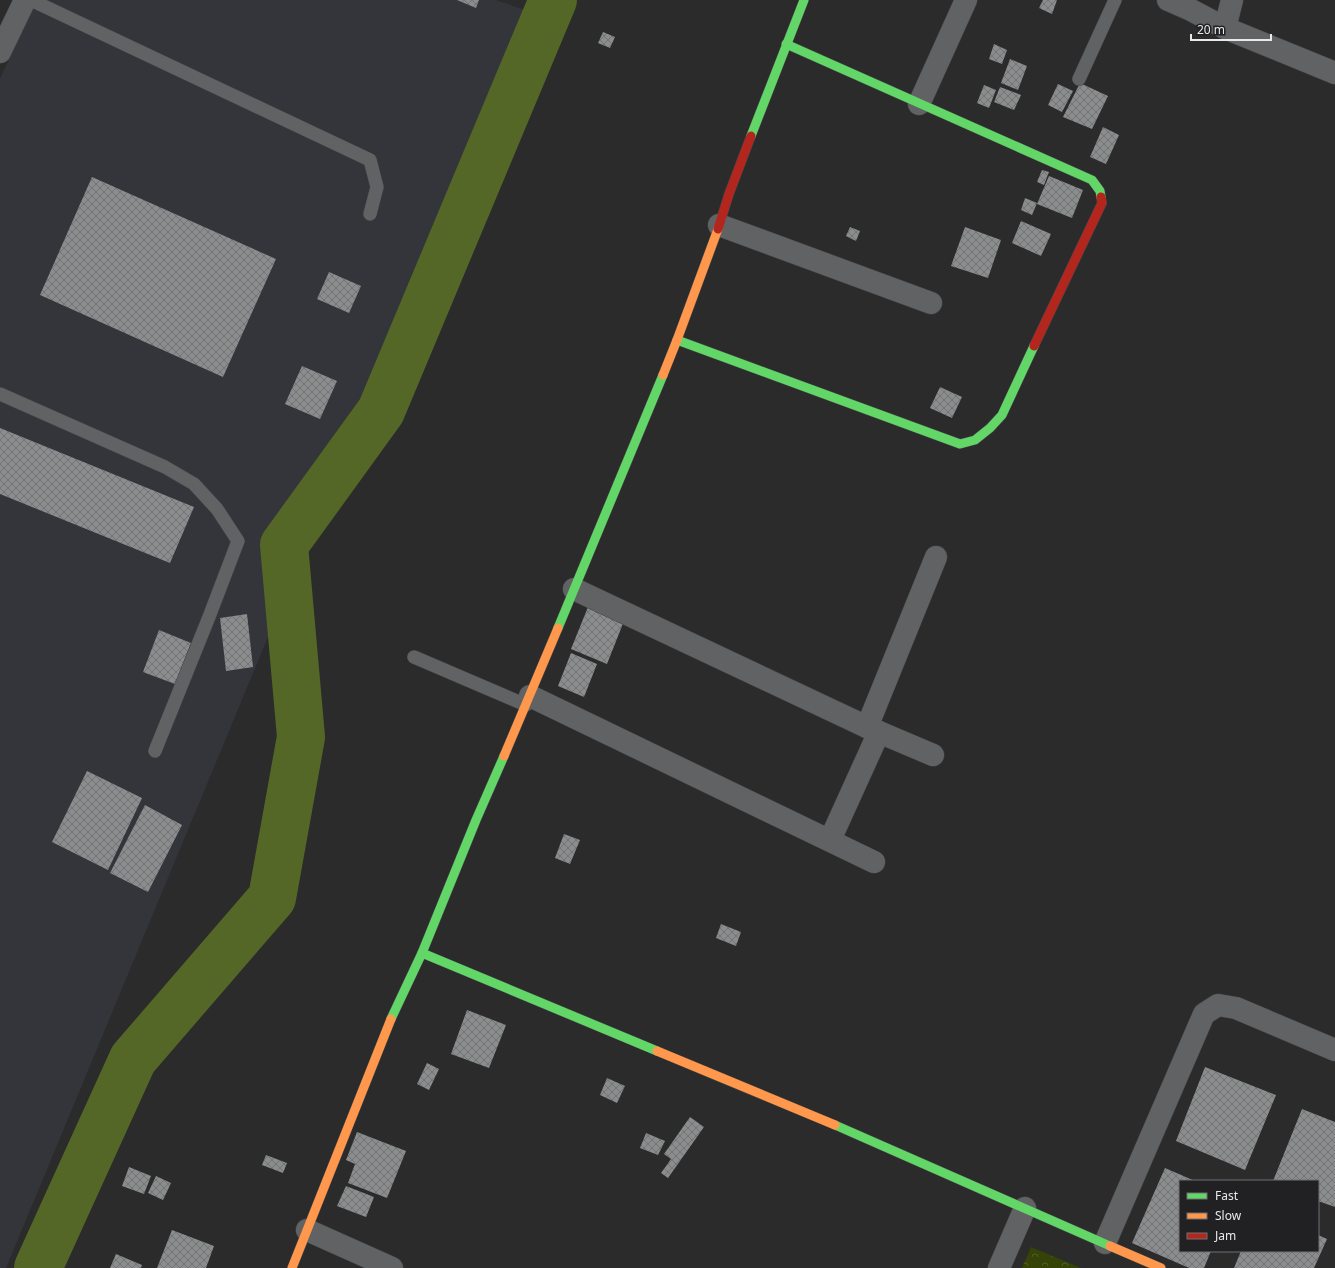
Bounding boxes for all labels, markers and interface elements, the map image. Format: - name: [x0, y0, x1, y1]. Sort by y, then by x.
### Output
- scale bar: [1191, 16, 1271, 42]
- text: 20 m: [1197, 21, 1225, 38]
- legend: [1179, 1180, 1319, 1252]
- text: Fast: [1215, 1187, 1239, 1204]
- text: Slow: [1215, 1207, 1242, 1224]
- text: Jam: [1214, 1227, 1236, 1244]

